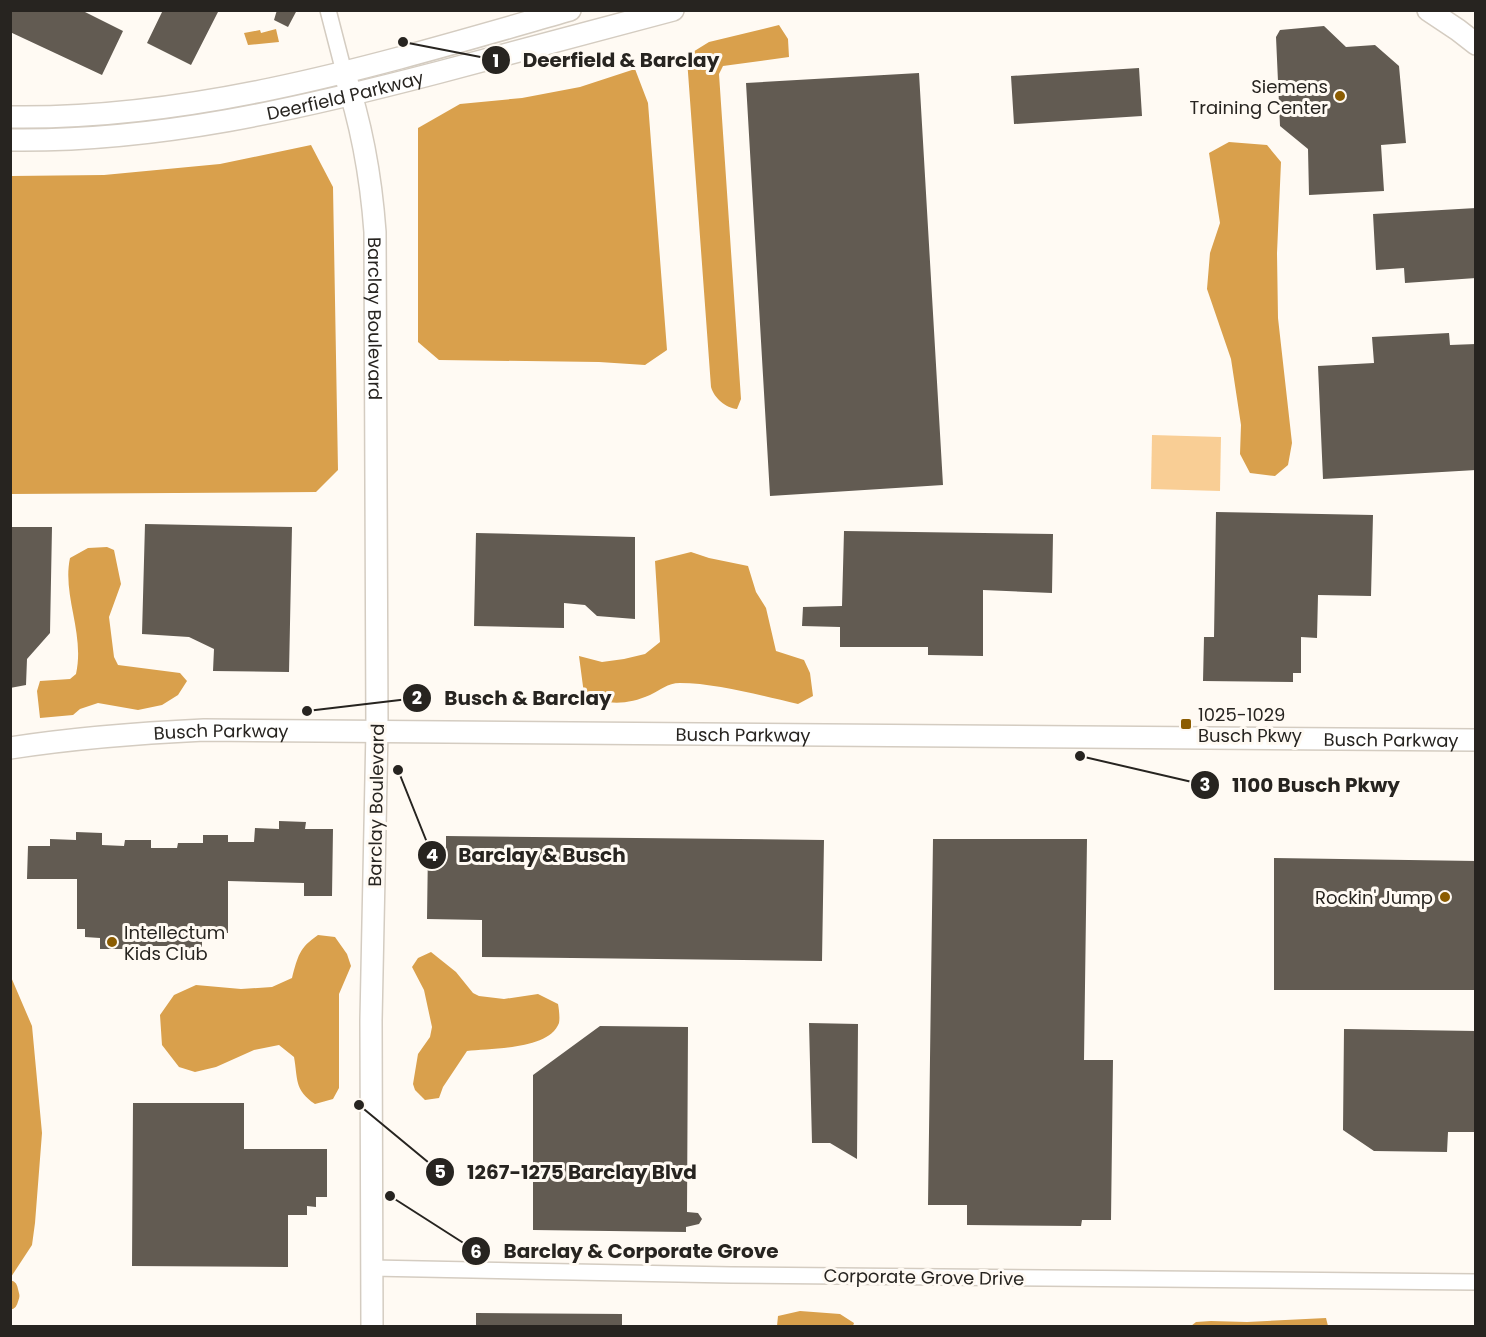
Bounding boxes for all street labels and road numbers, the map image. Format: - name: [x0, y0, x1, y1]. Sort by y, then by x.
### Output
- street label: Deerfield Parkway: [264, 64, 426, 125]
- street label: Barclay Boulevard: [363, 237, 388, 400]
- street label: Busch Parkway: [153, 717, 289, 745]
- street label: Busch Parkway: [675, 721, 811, 747]
- street label: Barclay Boulevard: [362, 723, 390, 887]
- street label: Busch Parkway: [1323, 726, 1459, 752]
- street label: Corporate Grove Drive: [823, 1263, 1025, 1291]

